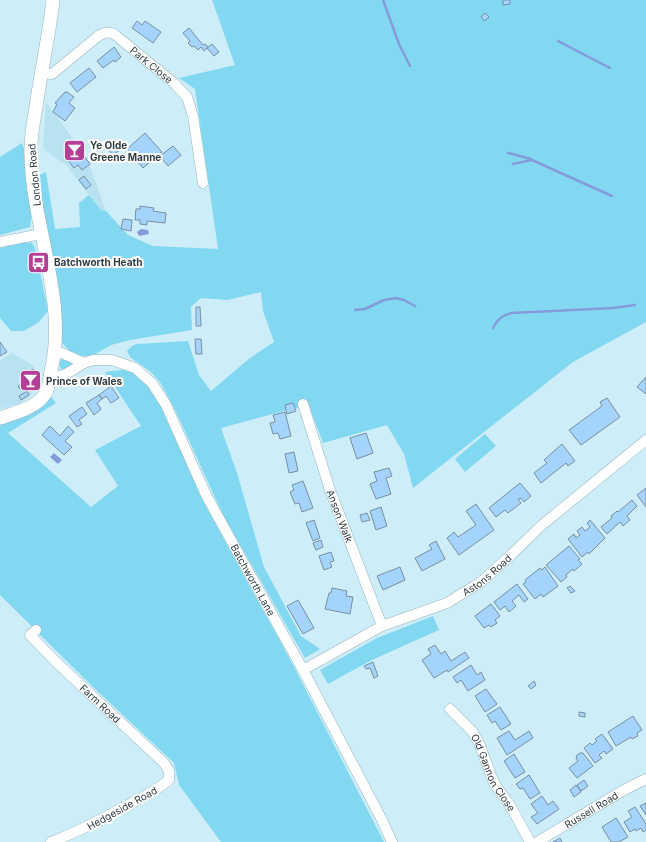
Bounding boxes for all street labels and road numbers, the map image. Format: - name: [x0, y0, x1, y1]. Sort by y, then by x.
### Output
- street label: Park Close: [128, 44, 175, 86]
- street label: London Road: [25, 143, 43, 207]
- street label: Anson Walk: [324, 488, 356, 545]
- street label: Batchworth Lane: [228, 542, 278, 618]
- street label: Astons Road: [460, 552, 514, 598]
- street label: Farm Road: [78, 682, 123, 725]
- street label: Old Gannon Close: [469, 732, 518, 813]
- street label: Hedgeside Road: [85, 784, 159, 832]
- street label: Russell Road: [562, 789, 620, 830]

